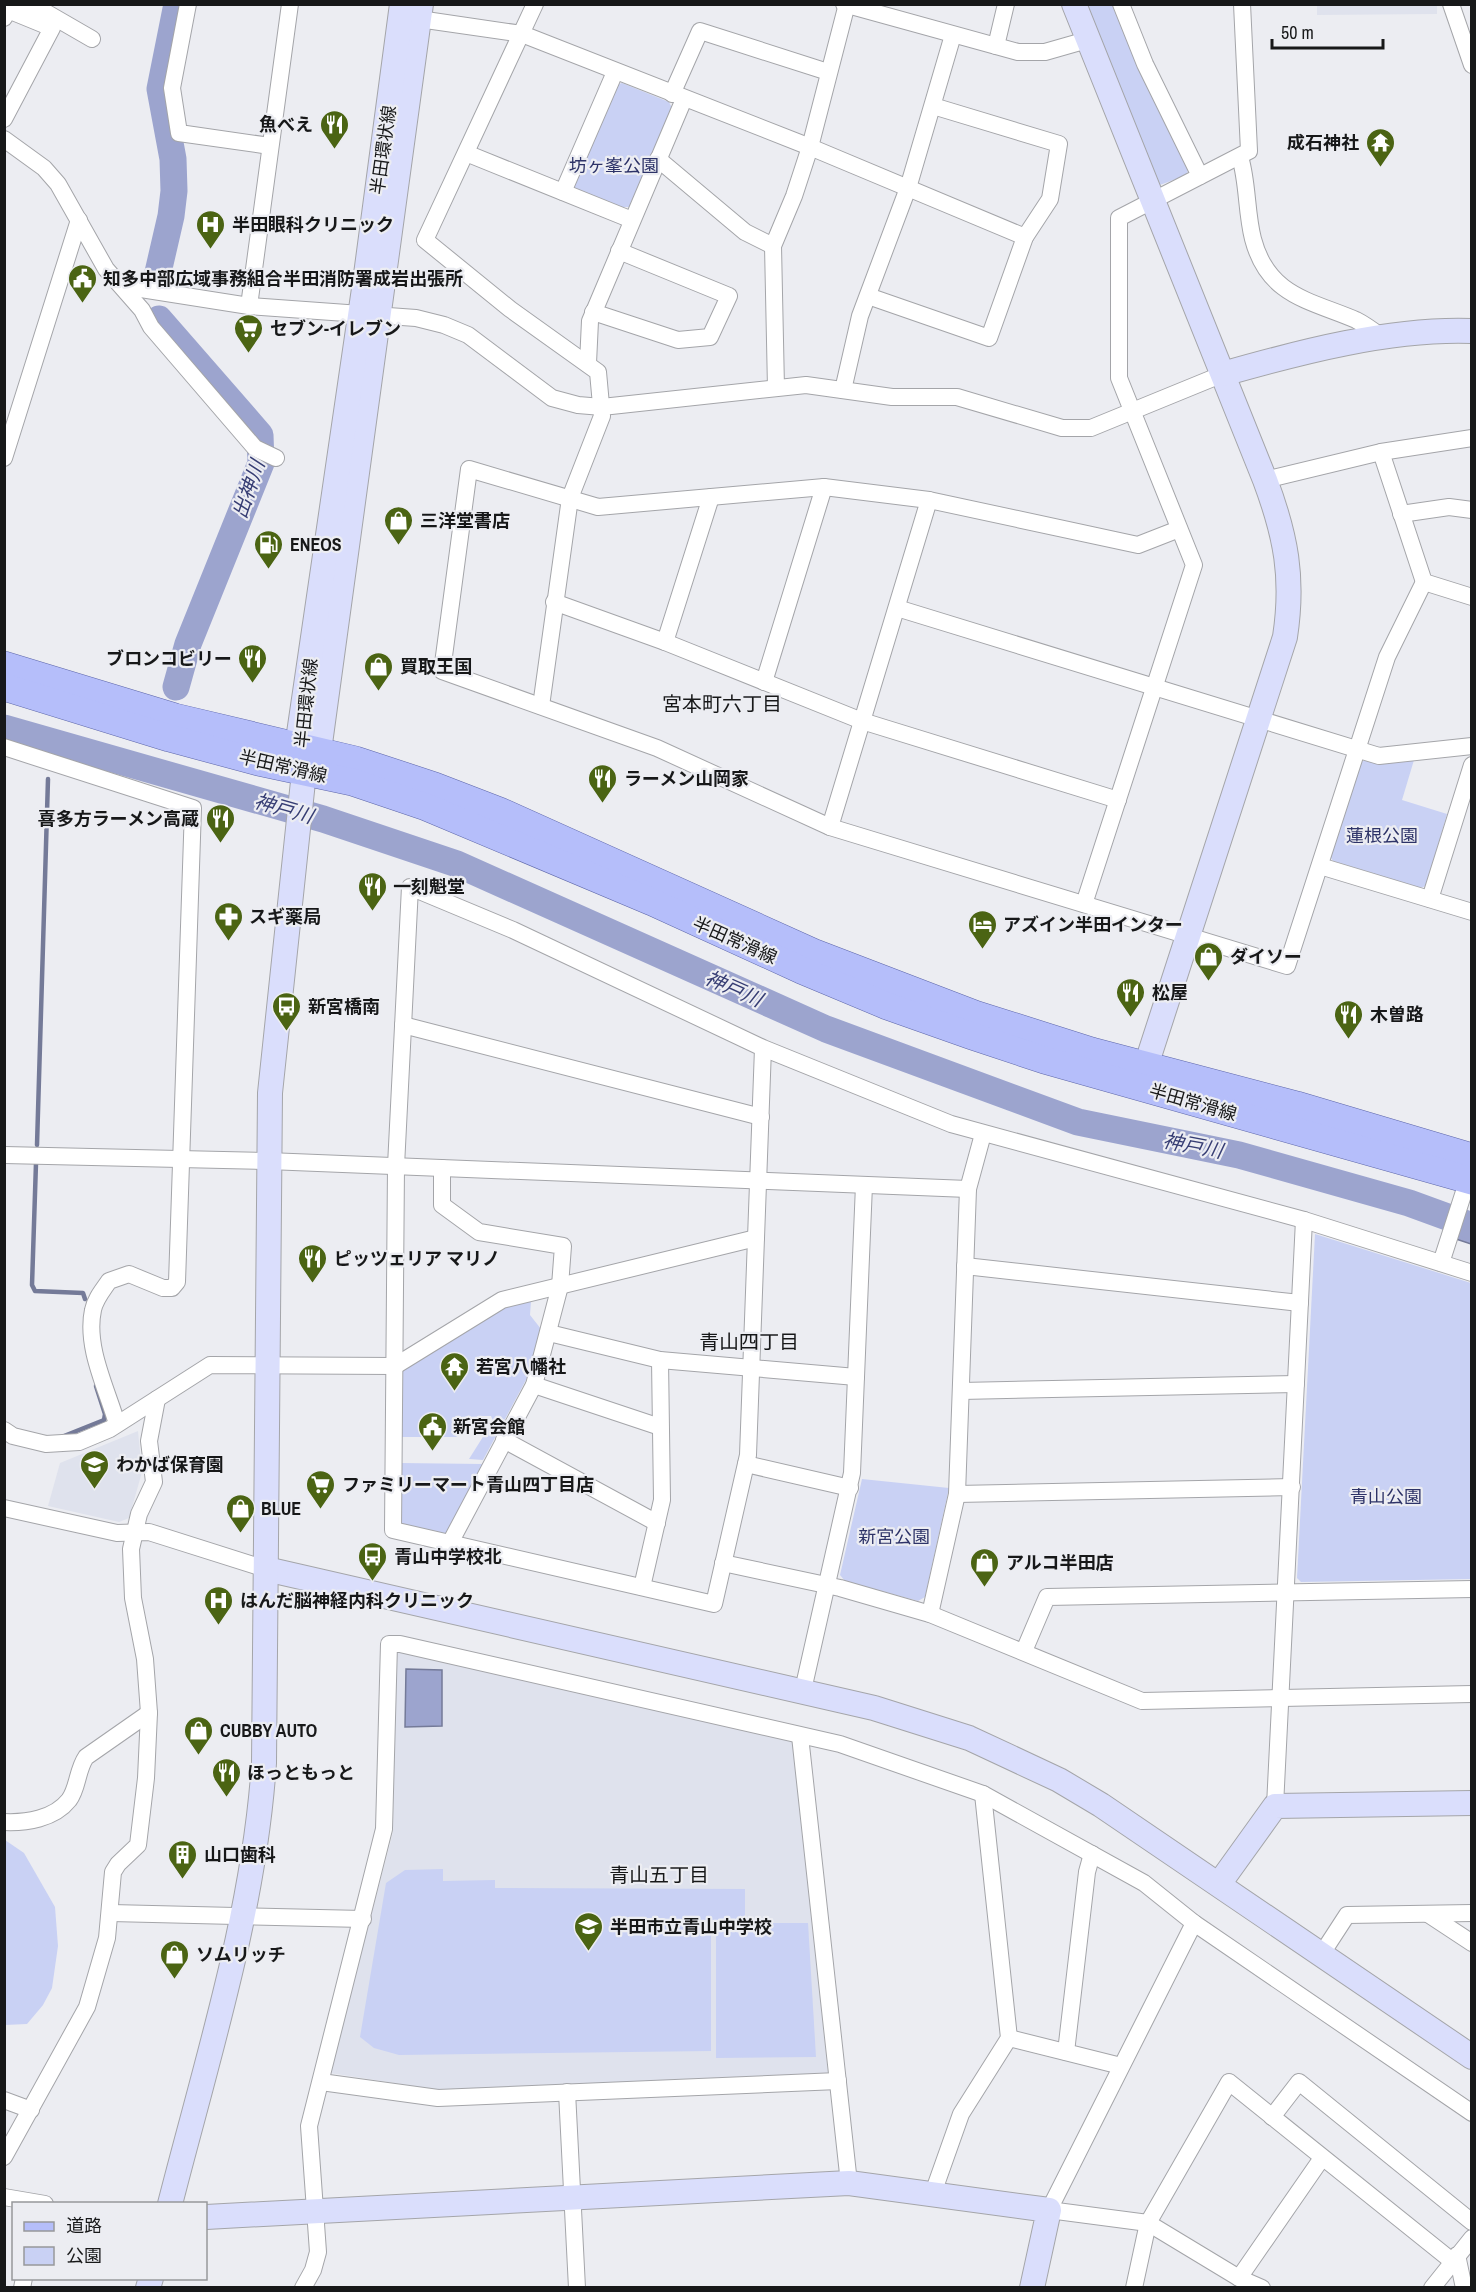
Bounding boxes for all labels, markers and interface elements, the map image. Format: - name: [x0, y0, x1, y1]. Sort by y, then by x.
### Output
- scale bar: [1272, 12, 1383, 50]
- text: 50 m: [1281, 20, 1314, 45]
- street label: 半田環状線: [364, 104, 402, 196]
- restaurant icon: 魚べえ: [318, 108, 350, 150]
- place label: 魚べえ: [259, 112, 313, 137]
- temple icon: 成石神社: [1364, 126, 1396, 168]
- place label: 成石神社: [1287, 130, 1359, 155]
- park label: 坊ヶ峯公園: [569, 153, 659, 178]
- hospital icon: 半田眼科クリニック: [195, 208, 227, 250]
- place label: 半田眼科クリニック: [232, 212, 394, 237]
- public building icon: 知多中部広域事務組合半田消防署成岩出張所: [66, 262, 98, 304]
- place label: 知多中部広域事務組合半田消防署成岩出張所: [103, 266, 463, 291]
- supermarket icon: セブン-イレブン: [233, 312, 265, 354]
- place label: セブン-イレブン: [270, 316, 401, 341]
- water label: 出神川: [225, 454, 271, 522]
- shop icon: 三洋堂書店: [383, 504, 415, 546]
- place label: 三洋堂書店: [420, 508, 510, 533]
- fuel station icon: ENEOS: [253, 528, 285, 570]
- place label: ENEOS: [290, 532, 342, 557]
- restaurant icon: ブロンコビリー: [237, 642, 269, 684]
- place label: ブロンコビリー: [106, 646, 232, 671]
- shop icon: 買取王国: [363, 650, 395, 692]
- place label: 買取王国: [400, 654, 472, 679]
- street label: 半田環状線: [289, 657, 323, 749]
- district label: 宮本町六丁目: [662, 690, 782, 717]
- street label: 半田常滑線: [236, 744, 330, 788]
- restaurant icon: ラーメン山岡家: [587, 762, 619, 804]
- place label: ラーメン山岡家: [624, 766, 749, 791]
- water label: 神戸川: [251, 787, 318, 830]
- restaurant icon: 喜多方ラーメン高蔵: [204, 802, 236, 844]
- place label: 喜多方ラーメン高蔵: [38, 806, 199, 831]
- park label: 蓮根公園: [1346, 823, 1418, 848]
- restaurant icon: 一刻魁堂: [356, 870, 388, 912]
- place label: 一刻魁堂: [393, 874, 465, 899]
- pharmacy icon: スギ薬局: [212, 900, 244, 942]
- place label: スギ薬局: [249, 904, 321, 929]
- hotel icon: アズイン半田インター: [966, 908, 998, 950]
- street label: 半田常滑線: [689, 910, 781, 970]
- place label: アズイン半田インター: [1003, 912, 1183, 937]
- shop icon: ダイソー: [1193, 940, 1225, 982]
- place label: ダイソー: [1230, 944, 1302, 969]
- water label: 神戸川: [701, 963, 769, 1013]
- restaurant icon: 松屋: [1115, 976, 1147, 1018]
- place label: 松屋: [1152, 980, 1188, 1005]
- bus stop icon: 新宮橋南: [271, 990, 303, 1032]
- place label: 新宮橋南: [308, 994, 380, 1019]
- restaurant icon: 木曽路: [1333, 998, 1365, 1040]
- place label: 木曽路: [1370, 1002, 1424, 1027]
- street label: 半田常滑線: [1146, 1078, 1240, 1126]
- water label: 神戸川: [1161, 1126, 1227, 1164]
- restaurant icon: ピッツェリア マリノ: [297, 1242, 329, 1284]
- place label: ピッツェリア マリノ: [334, 1246, 500, 1271]
- district label: 青山四丁目: [699, 1328, 799, 1355]
- temple icon: 若宮八幡社: [439, 1350, 471, 1392]
- place label: 若宮八幡社: [476, 1354, 566, 1379]
- public building icon: 新宮会館: [416, 1410, 448, 1452]
- place label: 新宮会館: [453, 1414, 525, 1439]
- school or university icon: わかば保育園: [79, 1448, 111, 1490]
- place label: わかば保育園: [116, 1452, 224, 1477]
- supermarket icon: ファミリーマート青山四丁目店: [305, 1468, 337, 1510]
- place label: ファミリーマート青山四丁目店: [342, 1472, 594, 1497]
- park label: 青山公園: [1350, 1484, 1422, 1509]
- shop icon: BLUE: [224, 1492, 256, 1534]
- place label: BLUE: [261, 1496, 301, 1521]
- park label: 新宮公園: [858, 1524, 930, 1549]
- bus stop icon: 青山中学校北: [357, 1540, 389, 1582]
- place label: 青山中学校北: [394, 1544, 502, 1569]
- shop icon: アルコ半田店: [969, 1546, 1001, 1588]
- place label: アルコ半田店: [1006, 1550, 1113, 1575]
- hospital icon: はんだ脳神経内科クリニック: [203, 1584, 235, 1626]
- place label: はんだ脳神経内科クリニック: [240, 1588, 474, 1613]
- shop icon: CUBBY AUTO: [183, 1714, 215, 1756]
- place label: CUBBY AUTO: [220, 1718, 317, 1743]
- restaurant icon: ほっともっと: [210, 1756, 242, 1798]
- place label: ほっともっと: [247, 1760, 355, 1785]
- building icon: 山口歯科: [167, 1838, 199, 1880]
- place label: 山口歯科: [204, 1842, 276, 1867]
- district label: 青山五丁目: [609, 1861, 709, 1888]
- school or university icon: 半田市立青山中学校: [573, 1910, 605, 1952]
- place label: 半田市立青山中学校: [610, 1914, 772, 1939]
- shop icon: ソムリッチ: [159, 1938, 191, 1980]
- place label: ソムリッチ: [196, 1942, 286, 1967]
- legend: [12, 2202, 207, 2280]
- text: 道路: [66, 2213, 102, 2238]
- text: 公園: [66, 2243, 102, 2268]

